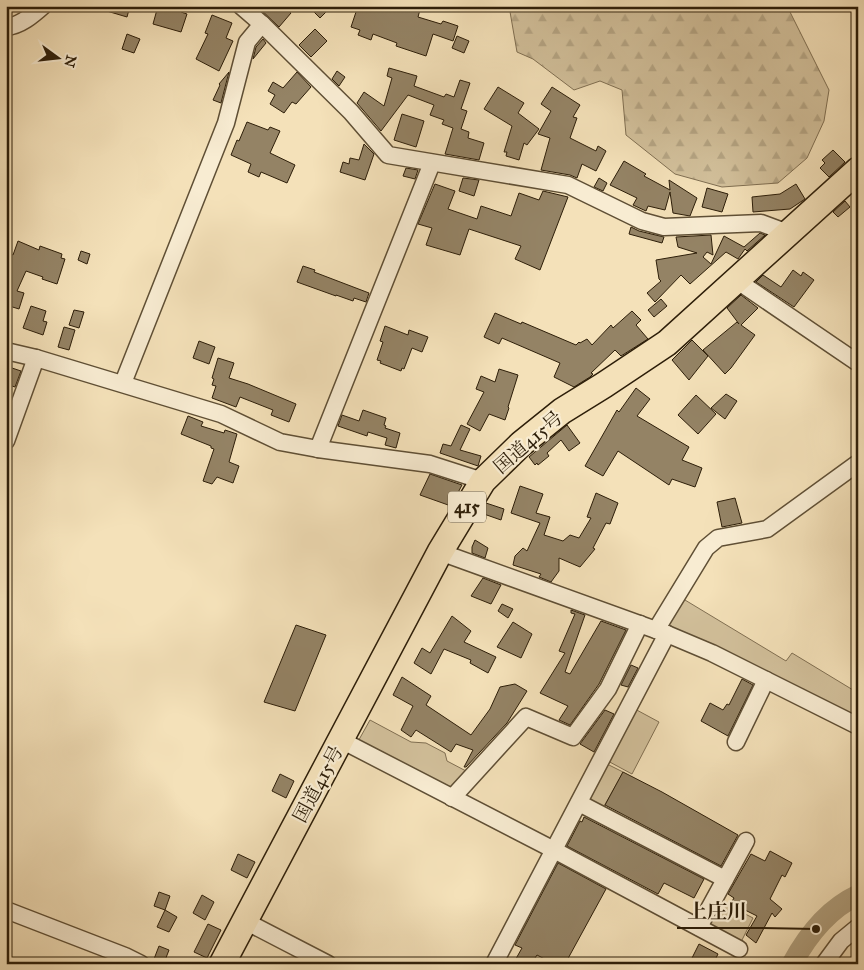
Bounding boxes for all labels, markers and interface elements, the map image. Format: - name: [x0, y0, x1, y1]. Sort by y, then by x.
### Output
- north arrow: [32, 32, 82, 82]
- text: N: [60, 53, 80, 69]
- street label: 国道415号: [489, 406, 567, 478]
- road number: 415: [448, 492, 486, 522]
- street label: 国道415号: [288, 742, 348, 826]
- callout: 上庄川: [677, 893, 757, 928]
- text: 上庄川: [687, 899, 747, 923]

